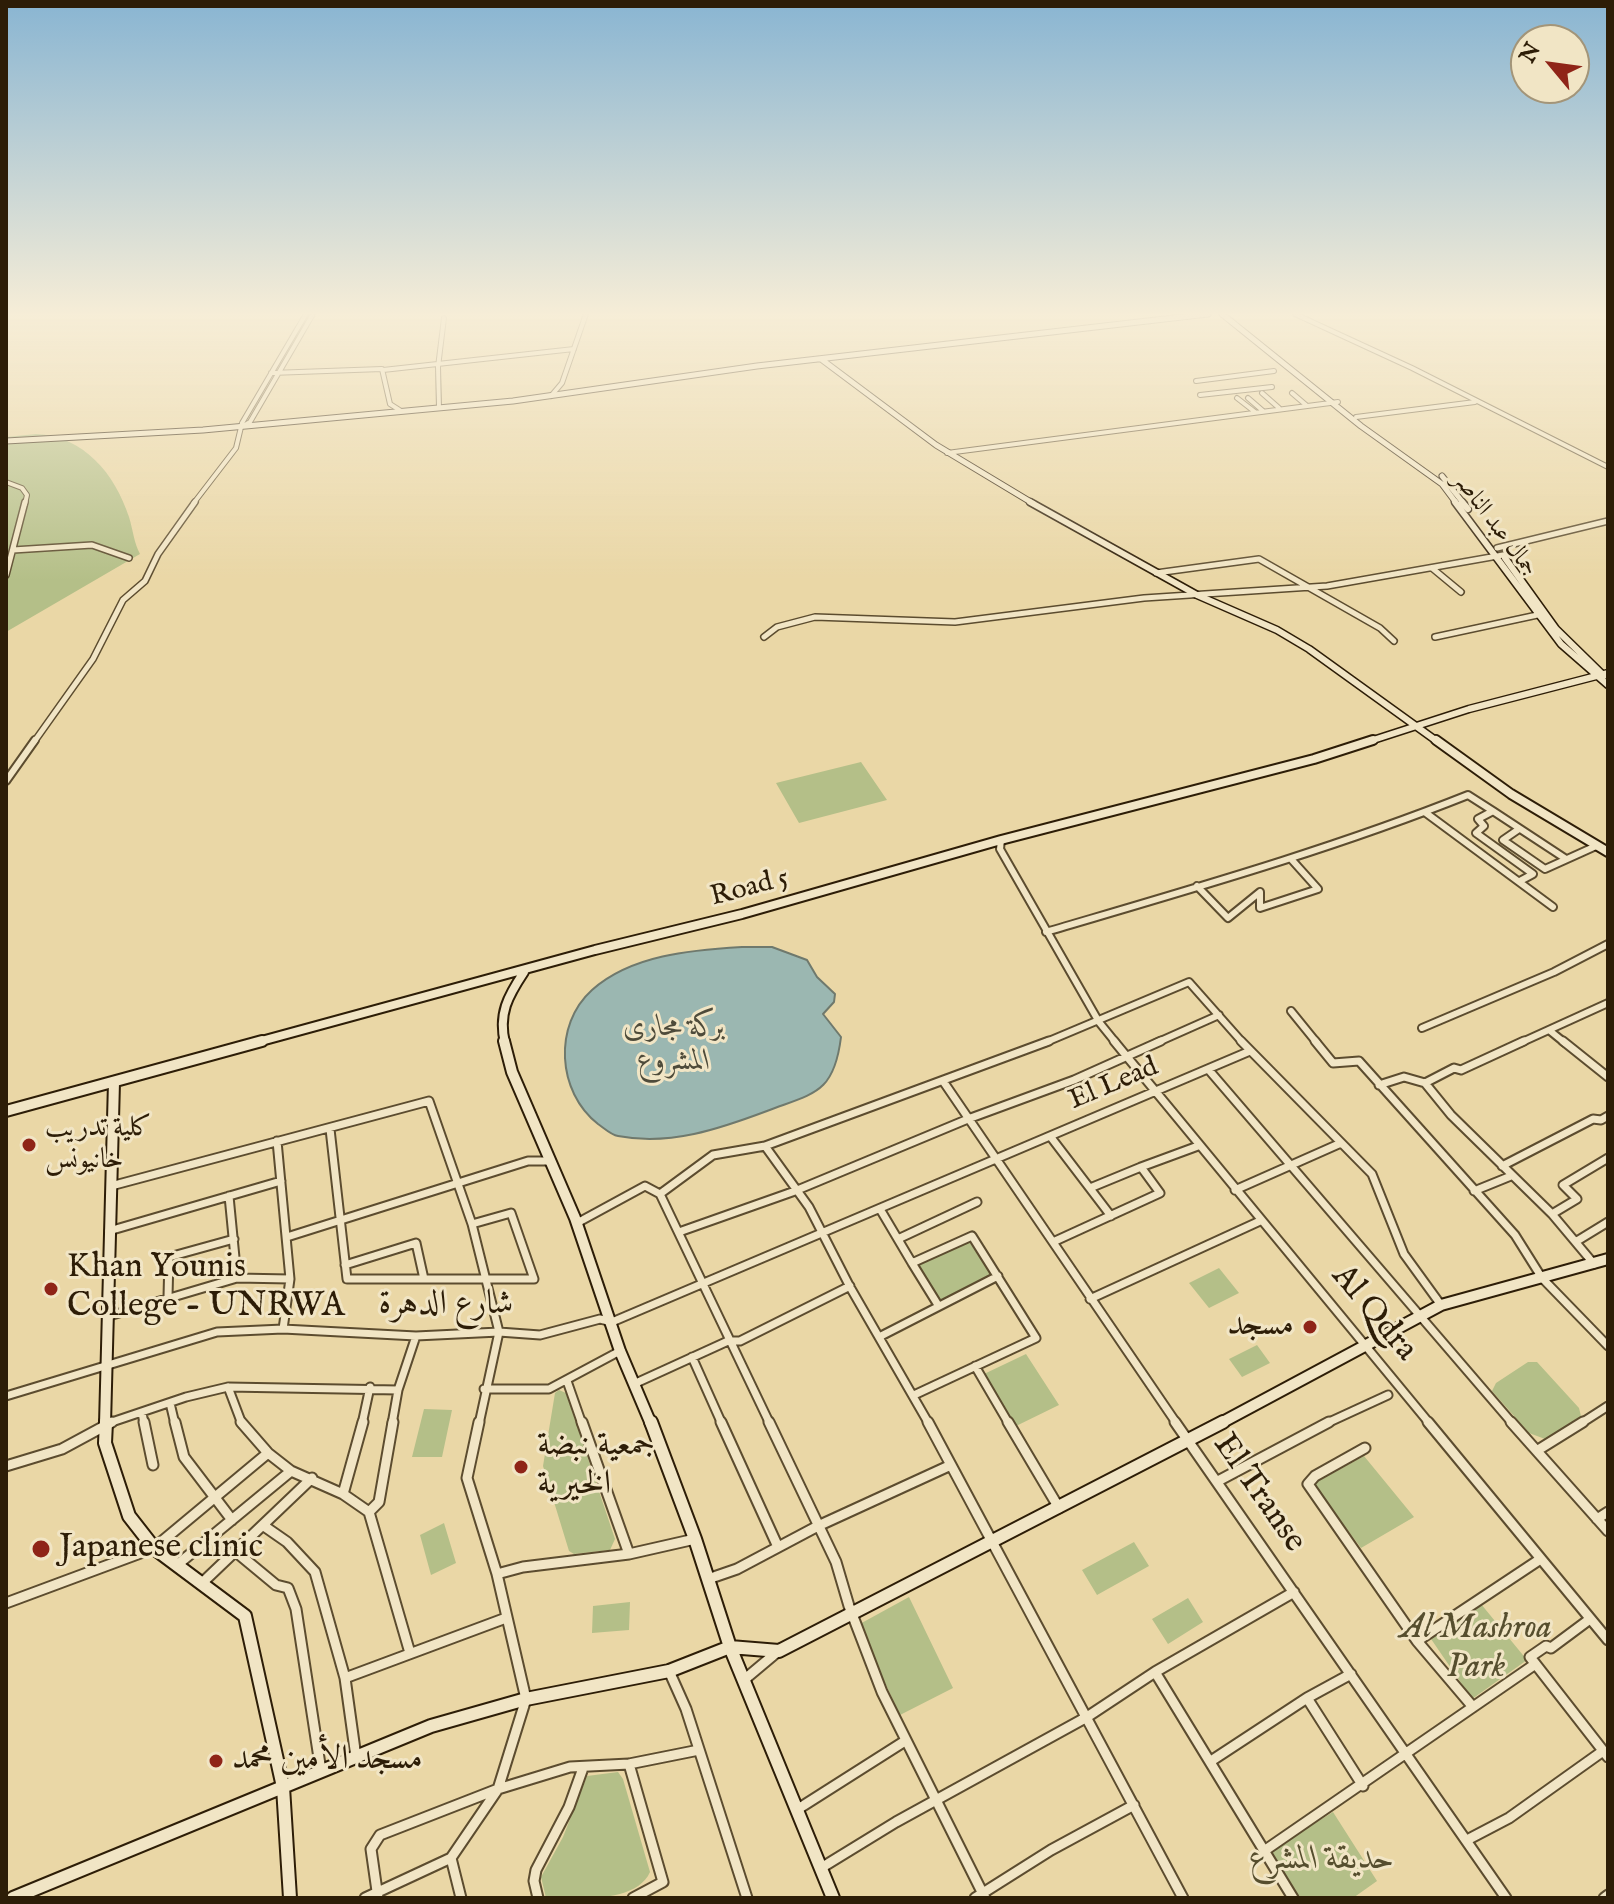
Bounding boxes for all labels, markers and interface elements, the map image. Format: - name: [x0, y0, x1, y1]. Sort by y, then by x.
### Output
- north arrow: [1510, 24, 1590, 104]
- text: N: [1514, 38, 1548, 68]
- street label: جمال عبد الناصر: [1445, 467, 1543, 583]
- street label: Road 5: [707, 862, 793, 916]
- water label: بركة مجارى المشروع: [623, 1011, 725, 1082]
- street label: El Lead: [1065, 1051, 1163, 1119]
- place label: كلية تدريب خانيونس: [45, 1112, 152, 1178]
- marker: كلية تدريب خانيونس: [20, 1136, 38, 1154]
- place label: Khan Younis College - UNRWA: [67, 1249, 345, 1328]
- street label: Al Qdra: [1321, 1258, 1425, 1370]
- marker: Khan Younis College - UNRWA: [42, 1280, 60, 1298]
- street label: شارع الدهرة: [379, 1286, 513, 1326]
- place label: مسجد: [1227, 1307, 1294, 1347]
- marker: مسجد: [1301, 1318, 1319, 1336]
- place label: جمعية نبضة الخيرية: [537, 1427, 655, 1506]
- street label: El Transe: [1202, 1427, 1314, 1561]
- marker: جمعية نبضة الخيرية: [512, 1458, 530, 1476]
- place label: Japanese clinic: [59, 1529, 263, 1569]
- marker: Japanese clinic: [30, 1538, 52, 1560]
- park label: Al Mashroa Park: [1400, 1610, 1552, 1690]
- place label: مسجد الأمين محمد: [232, 1741, 423, 1781]
- marker: مسجد الأمين محمد: [207, 1752, 225, 1770]
- park label: حديقة المشرع: [1249, 1841, 1395, 1881]

